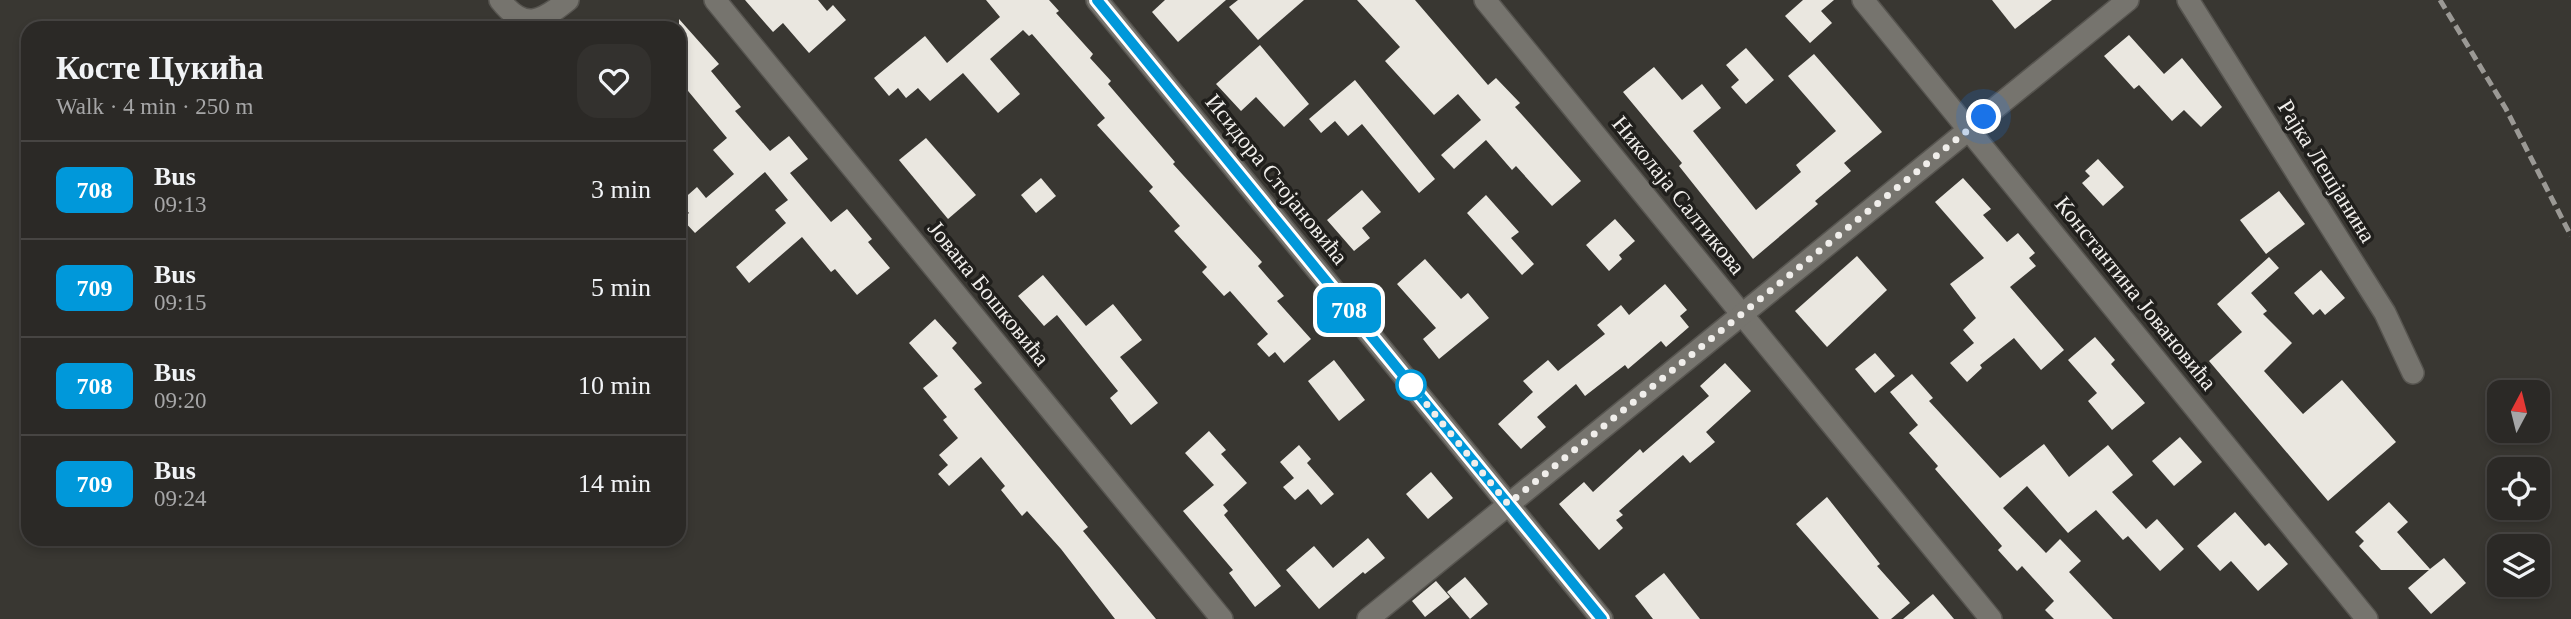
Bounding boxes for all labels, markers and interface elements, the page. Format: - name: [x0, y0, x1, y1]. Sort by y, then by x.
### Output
- button: heart: [577, 44, 651, 118]
- text: Косте Цукића: [56, 50, 264, 86]
- street label: Исидора Стојановића: [1200, 89, 1353, 269]
- text: Walk · 4 min · 250 m: [56, 94, 253, 119]
- street label: Рајка Лешјанина: [2273, 95, 2380, 247]
- your location: [1966, 99, 2001, 134]
- street label: Николаја Салтикова: [1607, 111, 1750, 279]
- text: Bus: [154, 162, 196, 191]
- text: 3 min: [591, 175, 651, 204]
- text: 708: [77, 177, 113, 203]
- text: 09:13: [154, 192, 206, 217]
- street label: Константина Јовановића: [2050, 192, 2221, 395]
- street label: Јована Бошковића: [923, 216, 1054, 370]
- text: Bus: [154, 260, 196, 289]
- text: 5 min: [591, 273, 651, 302]
- text: 709: [77, 275, 113, 301]
- line badge: 708: [1309, 287, 1389, 333]
- text: 09:15: [154, 290, 206, 315]
- text: 708: [1331, 297, 1367, 323]
- text: Bus: [154, 358, 196, 387]
- unlabelled marker: [1396, 370, 1426, 400]
- text: 10 min: [578, 371, 651, 400]
- text: 708: [77, 373, 113, 399]
- north arrow: [2487, 380, 2550, 443]
- map controls: [2487, 380, 2550, 597]
- text: 09:20: [154, 388, 206, 413]
- text: Bus: [154, 456, 196, 485]
- button: locate: [2487, 457, 2550, 520]
- text: 14 min: [578, 469, 651, 498]
- text: 709: [77, 471, 113, 497]
- text: 09:24: [154, 486, 206, 511]
- button: layers: [2487, 534, 2550, 597]

